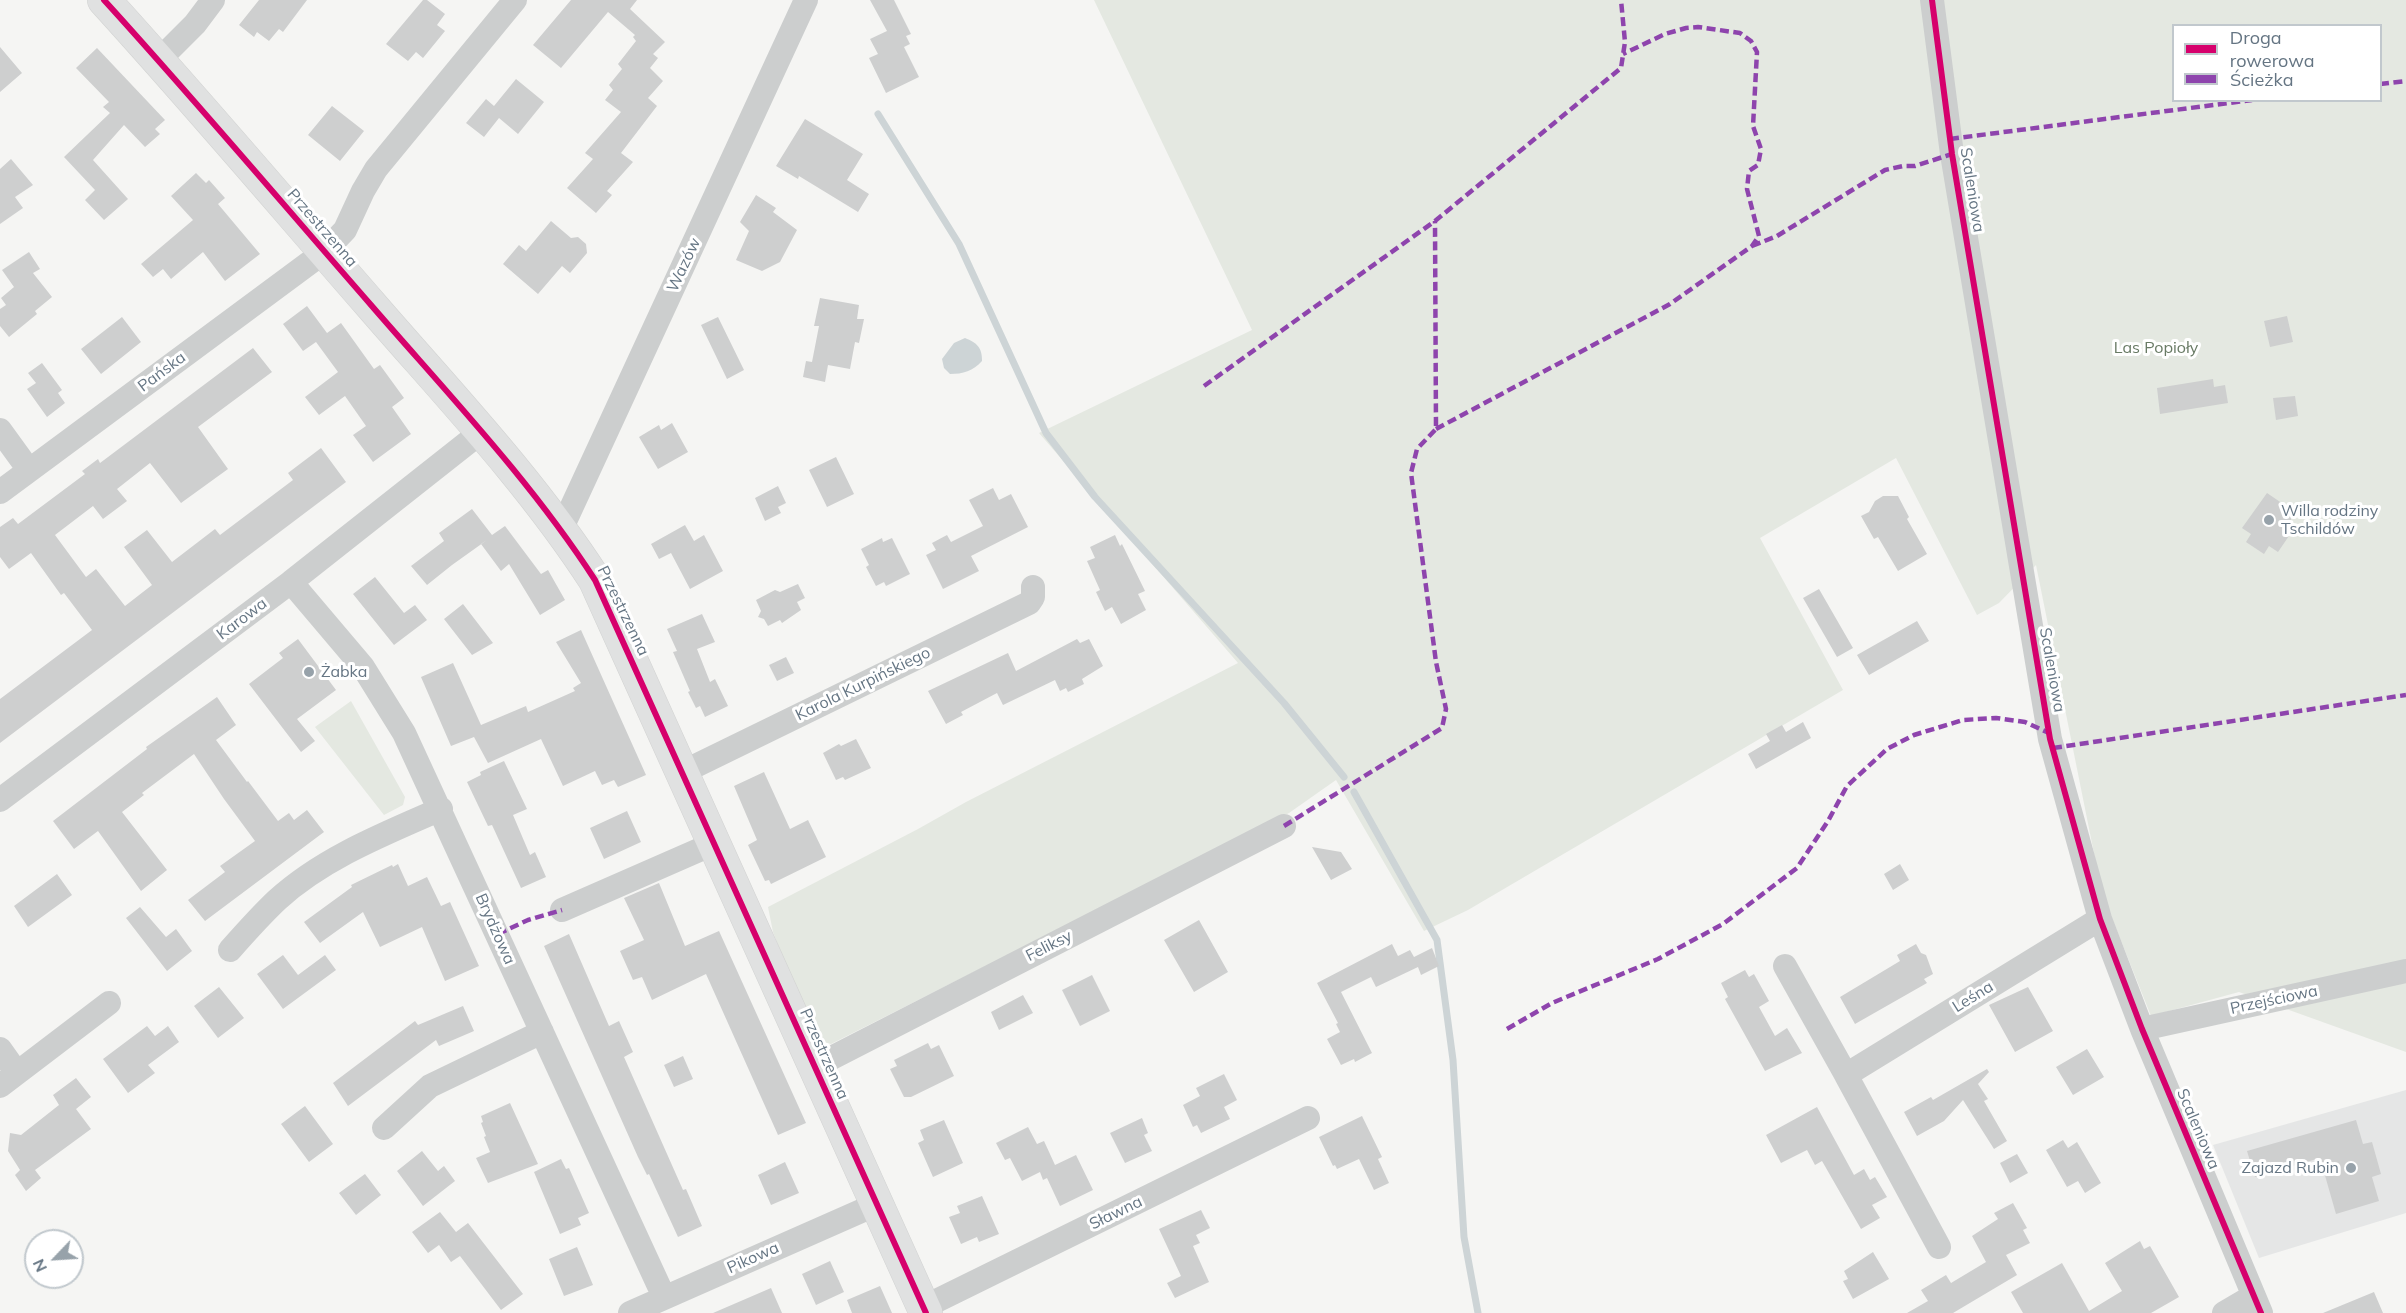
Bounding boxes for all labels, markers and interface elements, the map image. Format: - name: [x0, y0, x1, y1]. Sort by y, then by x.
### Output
- legend: [2172, 24, 2382, 102]
- text: Droga rowerowa: [2230, 26, 2315, 72]
- text: Ścieżka: [2230, 68, 2293, 91]
- street label: Scaleniowa: [1956, 146, 1988, 234]
- street label: Przestrzenna: [283, 185, 361, 271]
- street label: Wazów: [663, 235, 705, 295]
- park label: Las Popioły: [2114, 338, 2198, 358]
- street label: Pańska: [134, 348, 190, 396]
- place label: Willa rodziny Tschildów: [2281, 501, 2378, 539]
- marker: Willa rodziny Tschildów: [2262, 513, 2276, 527]
- street label: Przestrzenna: [593, 563, 653, 659]
- street label: Karowa: [213, 594, 271, 644]
- street label: Scaleniowa: [2035, 626, 2069, 714]
- street label: Karola Kurpińskiego: [793, 643, 933, 725]
- place label: Żabka: [321, 662, 367, 682]
- marker: Żabka: [302, 665, 316, 679]
- street label: Brydżowa: [471, 891, 519, 967]
- street label: Feliksy: [1023, 926, 1075, 966]
- street label: Leśna: [1949, 977, 1997, 1017]
- street label: Przejściowa: [2229, 981, 2319, 1019]
- street label: Przestrzenna: [795, 1006, 853, 1102]
- street label: Scaleniowa: [2172, 1086, 2224, 1172]
- place label: Zajazd Rubin: [2242, 1158, 2339, 1178]
- marker: Zajazd Rubin: [2344, 1161, 2358, 1175]
- street label: Sławna: [1087, 1192, 1145, 1234]
- north arrow: [24, 1229, 84, 1289]
- street label: Pikowa: [724, 1238, 782, 1278]
- text: N: [28, 1256, 51, 1275]

